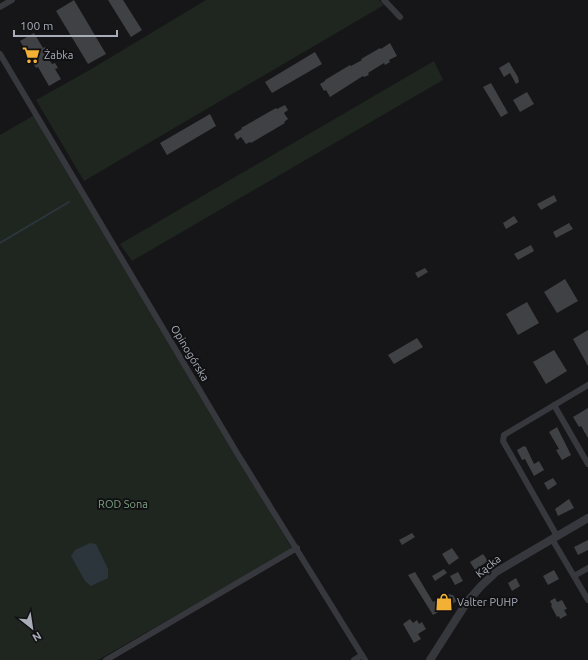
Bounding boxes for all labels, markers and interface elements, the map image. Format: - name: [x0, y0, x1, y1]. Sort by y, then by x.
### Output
- scale bar: [14, 12, 117, 38]
- text: 100 m: [20, 19, 53, 32]
- supermarket icon: Żabka: [21, 45, 41, 65]
- place label: Żabka: [44, 49, 74, 61]
- street label: Opinogórska: [169, 323, 211, 383]
- park label: ROD Sona: [98, 498, 148, 510]
- street label: Kącka: [473, 552, 503, 580]
- shop icon: Valter PUHP: [434, 592, 454, 612]
- place label: Valter PUHP: [457, 596, 518, 608]
- north arrow: [12, 608, 52, 648]
- text: N: [30, 629, 44, 644]

